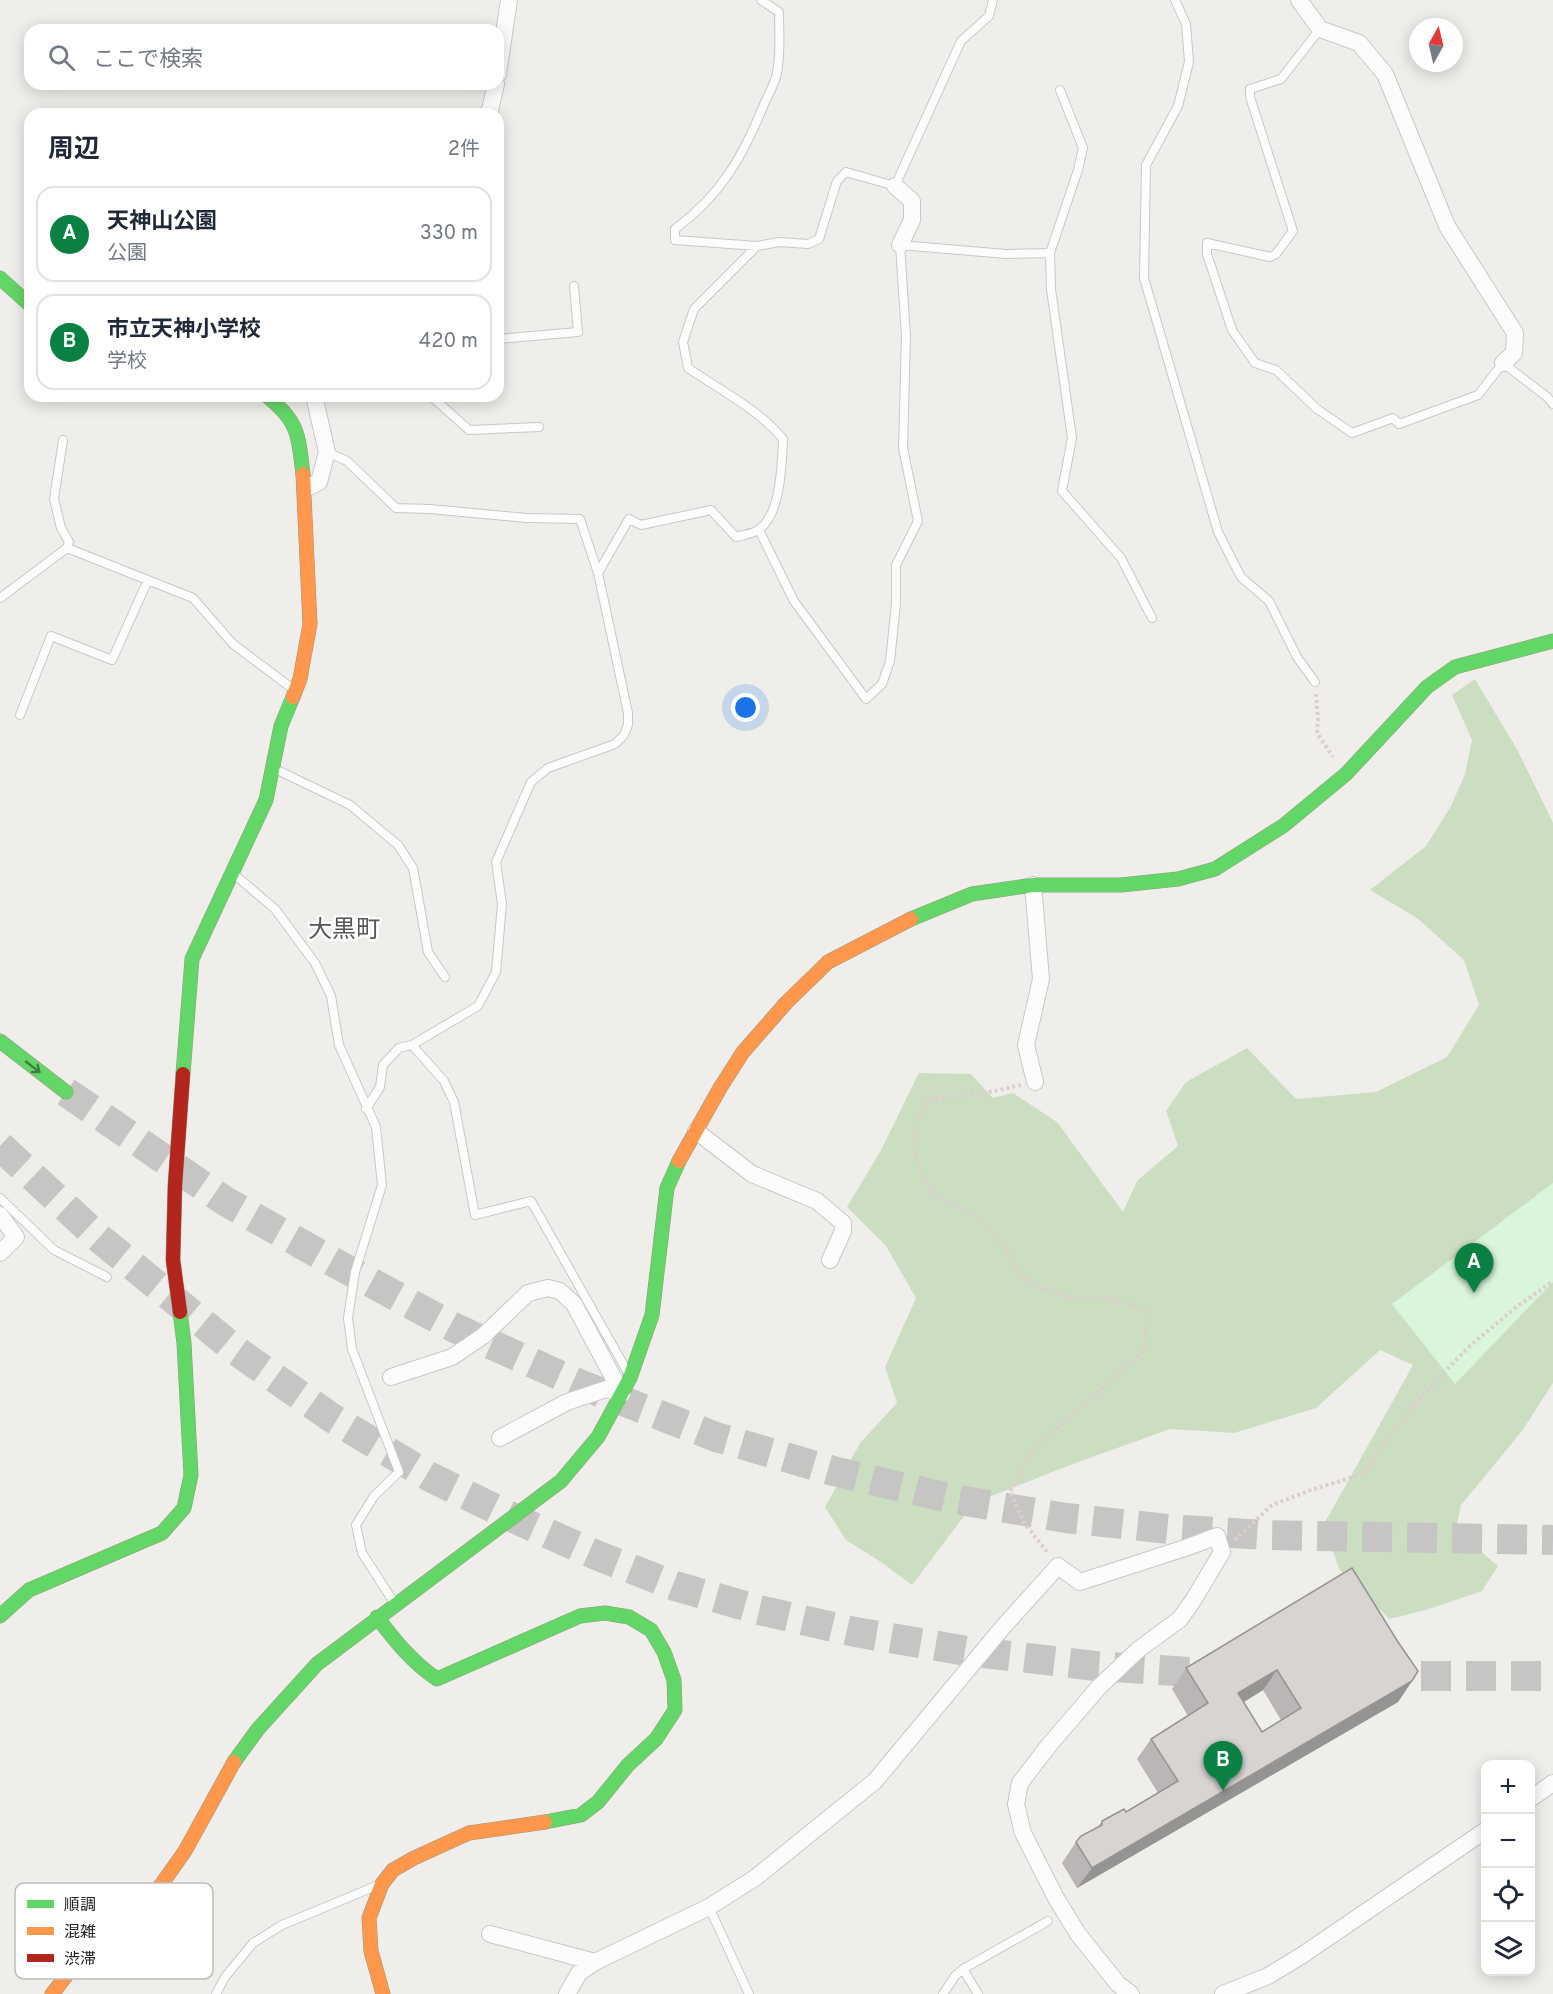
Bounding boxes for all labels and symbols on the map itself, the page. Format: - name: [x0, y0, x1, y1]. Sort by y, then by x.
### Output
- north arrow: [1409, 18, 1463, 72]
- your location: [731, 693, 760, 722]
- district label: 大黒町: [308, 916, 380, 946]
- one-way arrow: [25, 1060, 41, 1073]
- pin: A: [1454, 1244, 1494, 1293]
- pin: B: [1204, 1742, 1242, 1791]
- legend: [15, 1883, 213, 1979]
- text: 順調: [64, 1896, 96, 1916]
- text: 混雑: [64, 1923, 96, 1943]
- text: 渋滞: [64, 1950, 96, 1970]

